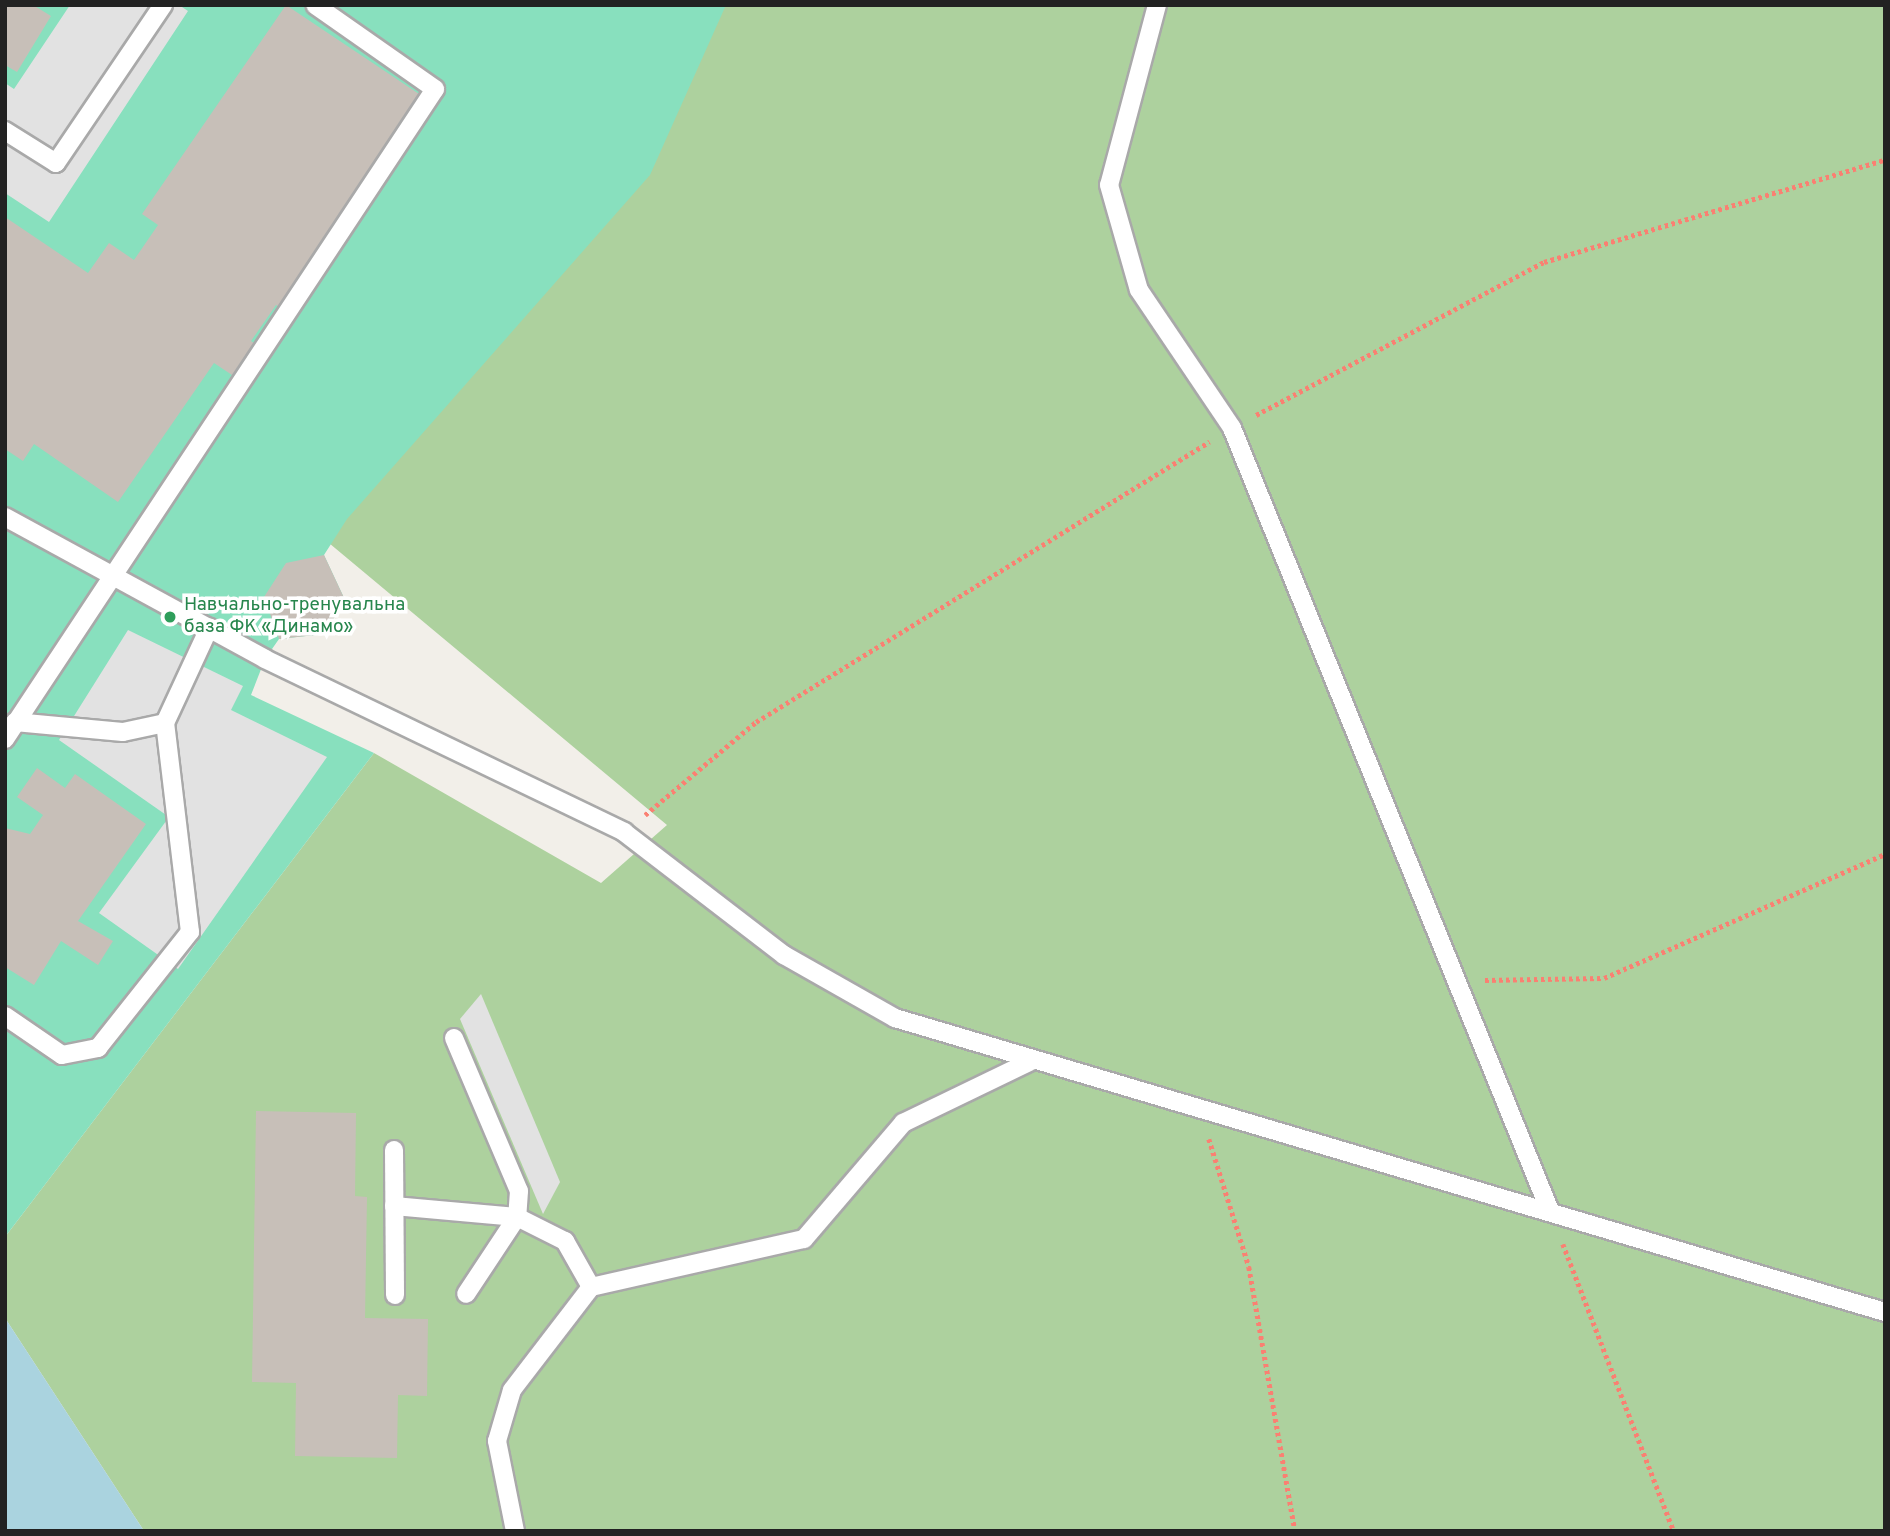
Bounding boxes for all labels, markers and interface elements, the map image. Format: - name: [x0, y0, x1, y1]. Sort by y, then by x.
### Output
- place label: Навчально-тренувальна база ФК «Динамо»: [184, 595, 405, 639]
- marker: Навчально-тренувальна база ФК «Динамо»: [162, 609, 178, 625]

